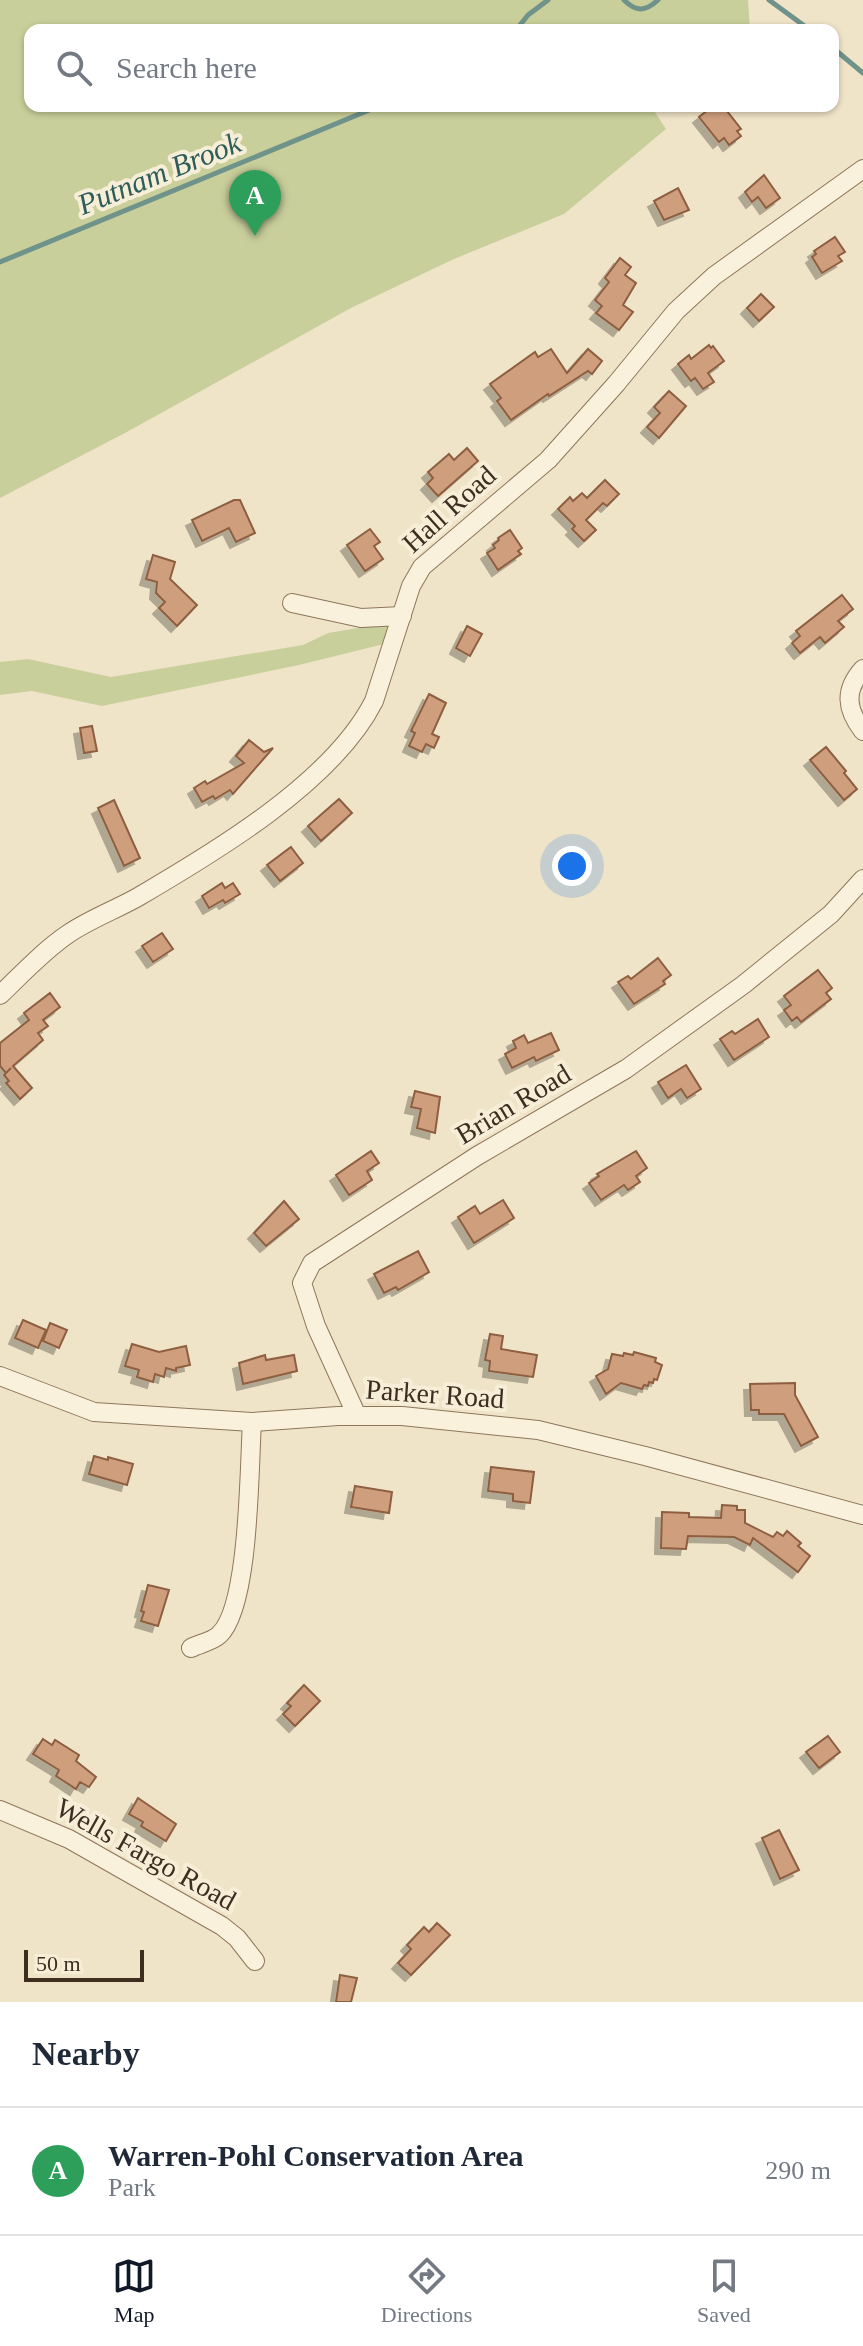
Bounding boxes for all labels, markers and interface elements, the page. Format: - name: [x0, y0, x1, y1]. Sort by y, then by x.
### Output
- search box: [24, 24, 839, 112]
- icon: search: [52, 46, 96, 90]
- text: Search here: [116, 51, 257, 84]
- water label: Putnam Brook: [72, 125, 246, 221]
- pin: A: [229, 170, 281, 236]
- street label: Hall Road: [396, 459, 502, 559]
- your location: [552, 846, 592, 886]
- street label: Brian Road: [450, 1058, 576, 1150]
- street label: Parker Road: [364, 1374, 506, 1414]
- street label: Wells Fargo Road: [51, 1792, 241, 1916]
- scale bar: [24, 1946, 144, 1982]
- text: 50 m: [36, 1951, 81, 1976]
- text: Nearby: [32, 2035, 140, 2072]
- text: Warren-Pohl Conservation Area: [108, 2139, 524, 2172]
- text: A: [49, 2156, 67, 2185]
- text: 290 m: [765, 2156, 831, 2185]
- text: Park: [108, 2173, 156, 2202]
- tab: Map: [112, 2254, 156, 2328]
- tab: Directions: [381, 2254, 472, 2328]
- tab: Saved: [697, 2254, 751, 2328]

